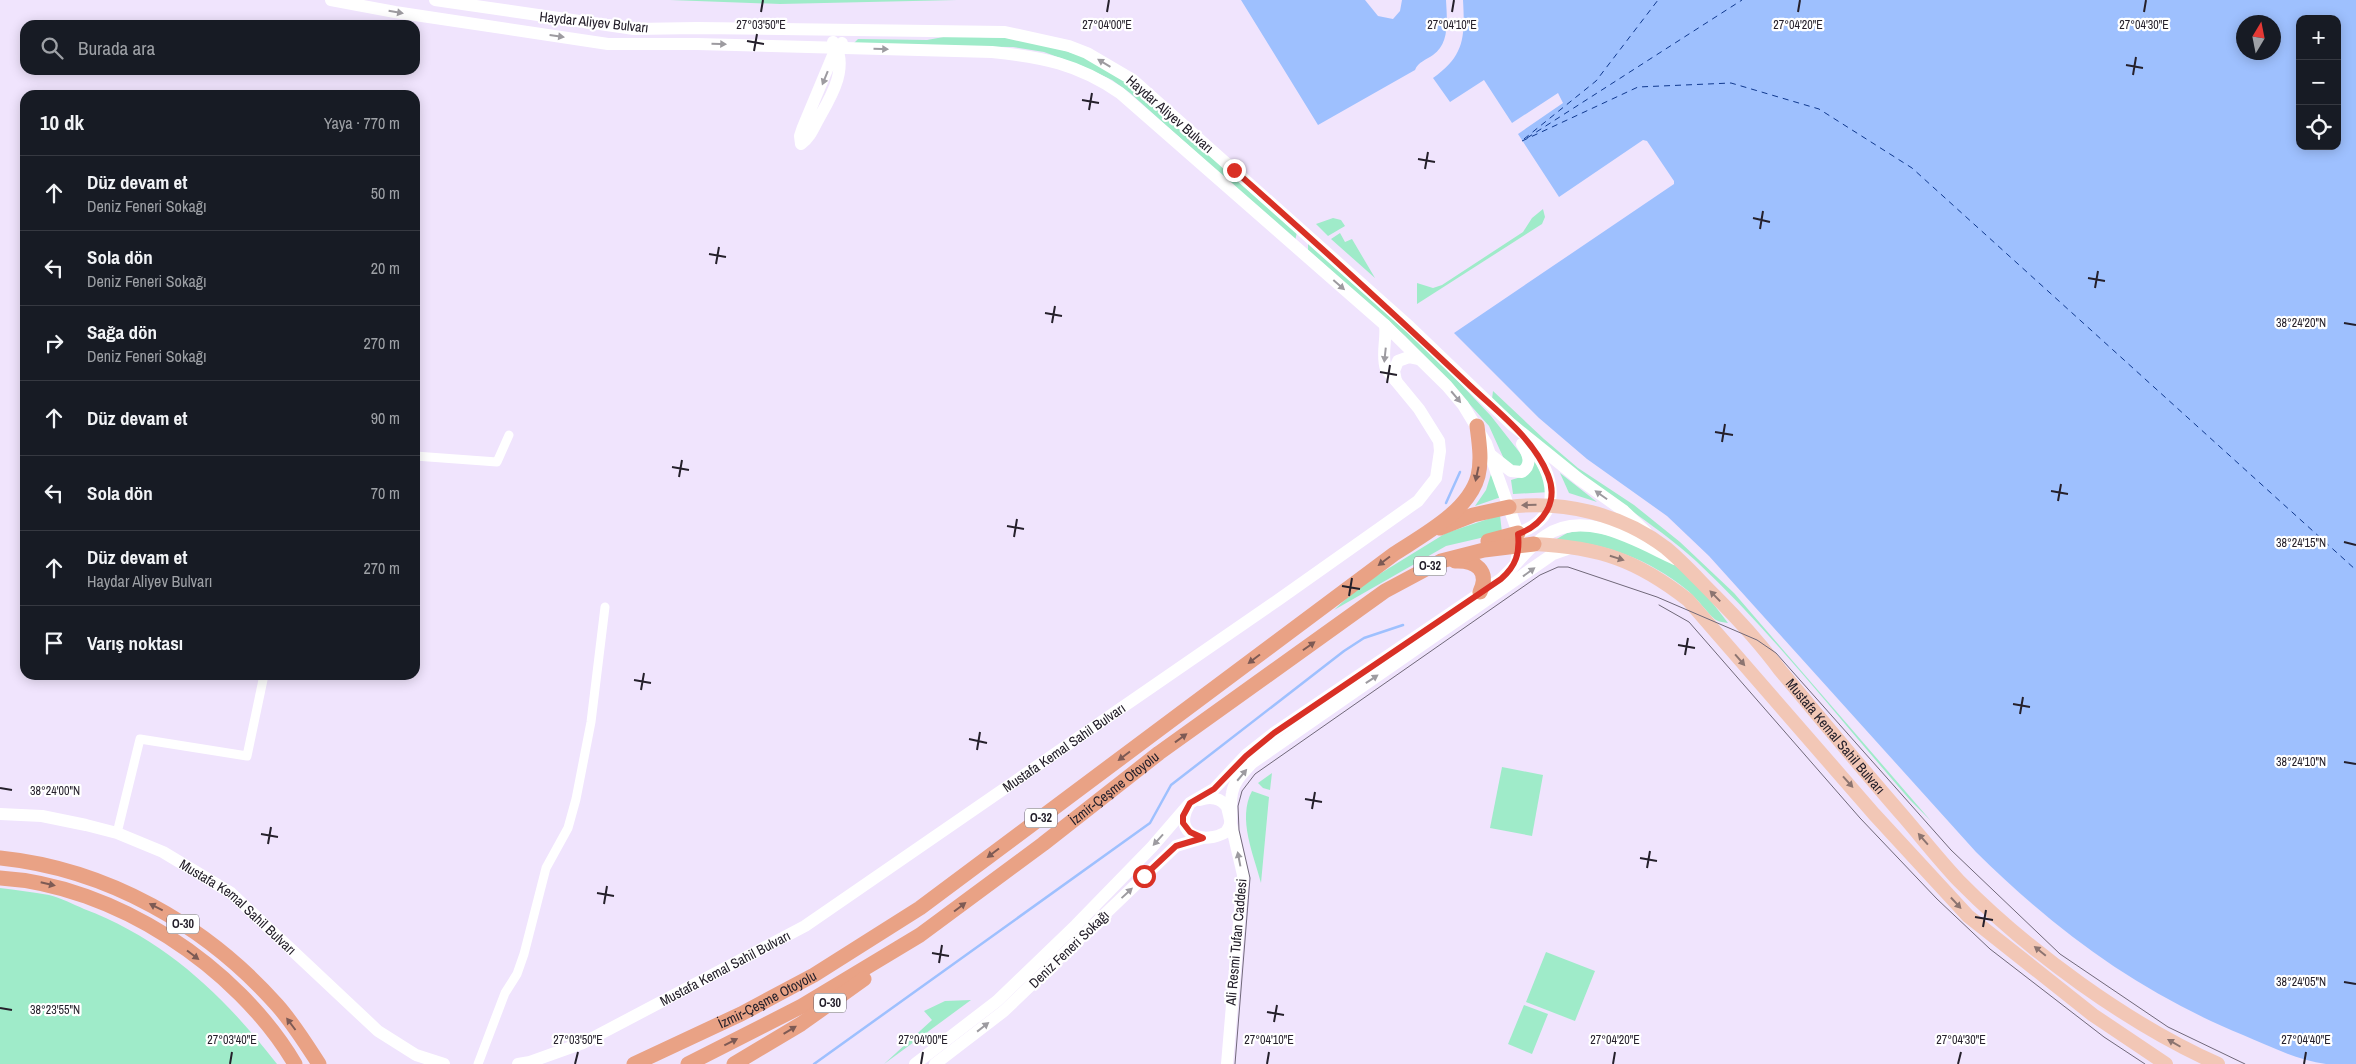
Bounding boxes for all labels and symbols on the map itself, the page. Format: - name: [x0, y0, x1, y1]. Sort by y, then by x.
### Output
- street label: Haydar Aliyev Bulvarı: [538, 7, 650, 37]
- one-way arrow: [388, 9, 404, 17]
- north arrow: [2236, 15, 2281, 60]
- text: 27°03'50"E: [736, 17, 786, 33]
- text: 27°04'00"E: [1082, 17, 1132, 33]
- text: 27°04'10"E: [1427, 17, 1477, 33]
- text: 27°04'20"E: [1773, 17, 1823, 33]
- text: 27°04'30"E: [2119, 17, 2169, 33]
- one-way arrow: [549, 33, 565, 41]
- one-way arrow: [711, 41, 727, 49]
- one-way arrow: [873, 45, 889, 53]
- one-way arrow: [1098, 58, 1111, 67]
- one-way arrow: [821, 71, 829, 86]
- street label: Haydar Aliyev Bulvarı: [1123, 71, 1217, 157]
- route end: [1223, 159, 1246, 182]
- one-way arrow: [1333, 279, 1345, 290]
- text: 38°24'20"N: [2276, 315, 2326, 331]
- one-way arrow: [1381, 347, 1389, 363]
- one-way arrow: [1451, 390, 1462, 403]
- one-way arrow: [1473, 467, 1481, 483]
- one-way arrow: [1595, 490, 1608, 500]
- one-way arrow: [1521, 501, 1537, 509]
- text: 38°24'15"N: [2276, 535, 2326, 551]
- one-way arrow: [1610, 555, 1625, 563]
- one-way arrow: [1377, 556, 1391, 566]
- road number: O-32: [1414, 556, 1446, 576]
- one-way arrow: [1522, 567, 1536, 577]
- one-way arrow: [1709, 590, 1721, 602]
- one-way arrow: [1302, 641, 1316, 651]
- one-way arrow: [1248, 653, 1261, 664]
- one-way arrow: [1735, 653, 1746, 666]
- one-way arrow: [1365, 674, 1379, 684]
- street label: Mustafa Kemal Sahil Bulvarı: [1782, 675, 1889, 798]
- street label: Mustafa Kemal Sahil Bulvarı: [999, 699, 1129, 796]
- one-way arrow: [1174, 733, 1188, 743]
- street label: İzmir-Çeşme Otoyolu: [1066, 748, 1162, 829]
- one-way arrow: [1117, 751, 1131, 761]
- text: 38°24'10"N: [2276, 754, 2326, 770]
- one-way arrow: [1236, 769, 1247, 782]
- one-way arrow: [1842, 775, 1854, 787]
- text: 38°24'00"N: [30, 783, 80, 799]
- road number: O-32: [1025, 808, 1057, 828]
- one-way arrow: [1153, 833, 1164, 846]
- one-way arrow: [1918, 833, 1929, 845]
- one-way arrow: [986, 848, 1000, 858]
- one-way arrow: [1235, 850, 1243, 866]
- street label: Mustafa Kemal Sahil Bulvarı: [176, 855, 300, 959]
- route start: [1133, 865, 1156, 888]
- street label: Ali Resmi Tufan Caddesi: [1221, 878, 1251, 1007]
- one-way arrow: [41, 880, 56, 888]
- one-way arrow: [1121, 887, 1133, 899]
- one-way arrow: [1950, 897, 1962, 909]
- one-way arrow: [953, 902, 967, 912]
- one-way arrow: [149, 903, 163, 911]
- street label: Deniz Feneri Sokağı: [1025, 906, 1113, 992]
- road number: O-30: [167, 914, 199, 934]
- street label: Mustafa Kemal Sahil Bulvarı: [657, 926, 793, 1010]
- one-way arrow: [2033, 946, 2047, 956]
- one-way arrow: [186, 949, 199, 960]
- street label: İzmir-Çeşme Otoyolu: [715, 966, 819, 1032]
- text: 38°24'05"N: [2276, 974, 2326, 990]
- road number: O-30: [814, 994, 846, 1012]
- text: 38°23'55"N: [30, 1002, 80, 1018]
- one-way arrow: [286, 1017, 296, 1031]
- one-way arrow: [976, 1022, 990, 1032]
- one-way arrow: [784, 1025, 797, 1034]
- text: 27°03'40"E: [207, 1032, 257, 1048]
- text: 27°03'50"E: [553, 1032, 603, 1048]
- text: 27°04'00"E: [898, 1032, 948, 1048]
- text: 27°04'10"E: [1244, 1032, 1294, 1048]
- text: 27°04'20"E: [1590, 1032, 1640, 1048]
- text: 27°04'30"E: [1936, 1032, 1986, 1048]
- text: 27°04'40"E: [2281, 1032, 2331, 1048]
- one-way arrow: [724, 1038, 739, 1046]
- one-way arrow: [2168, 1038, 2181, 1047]

